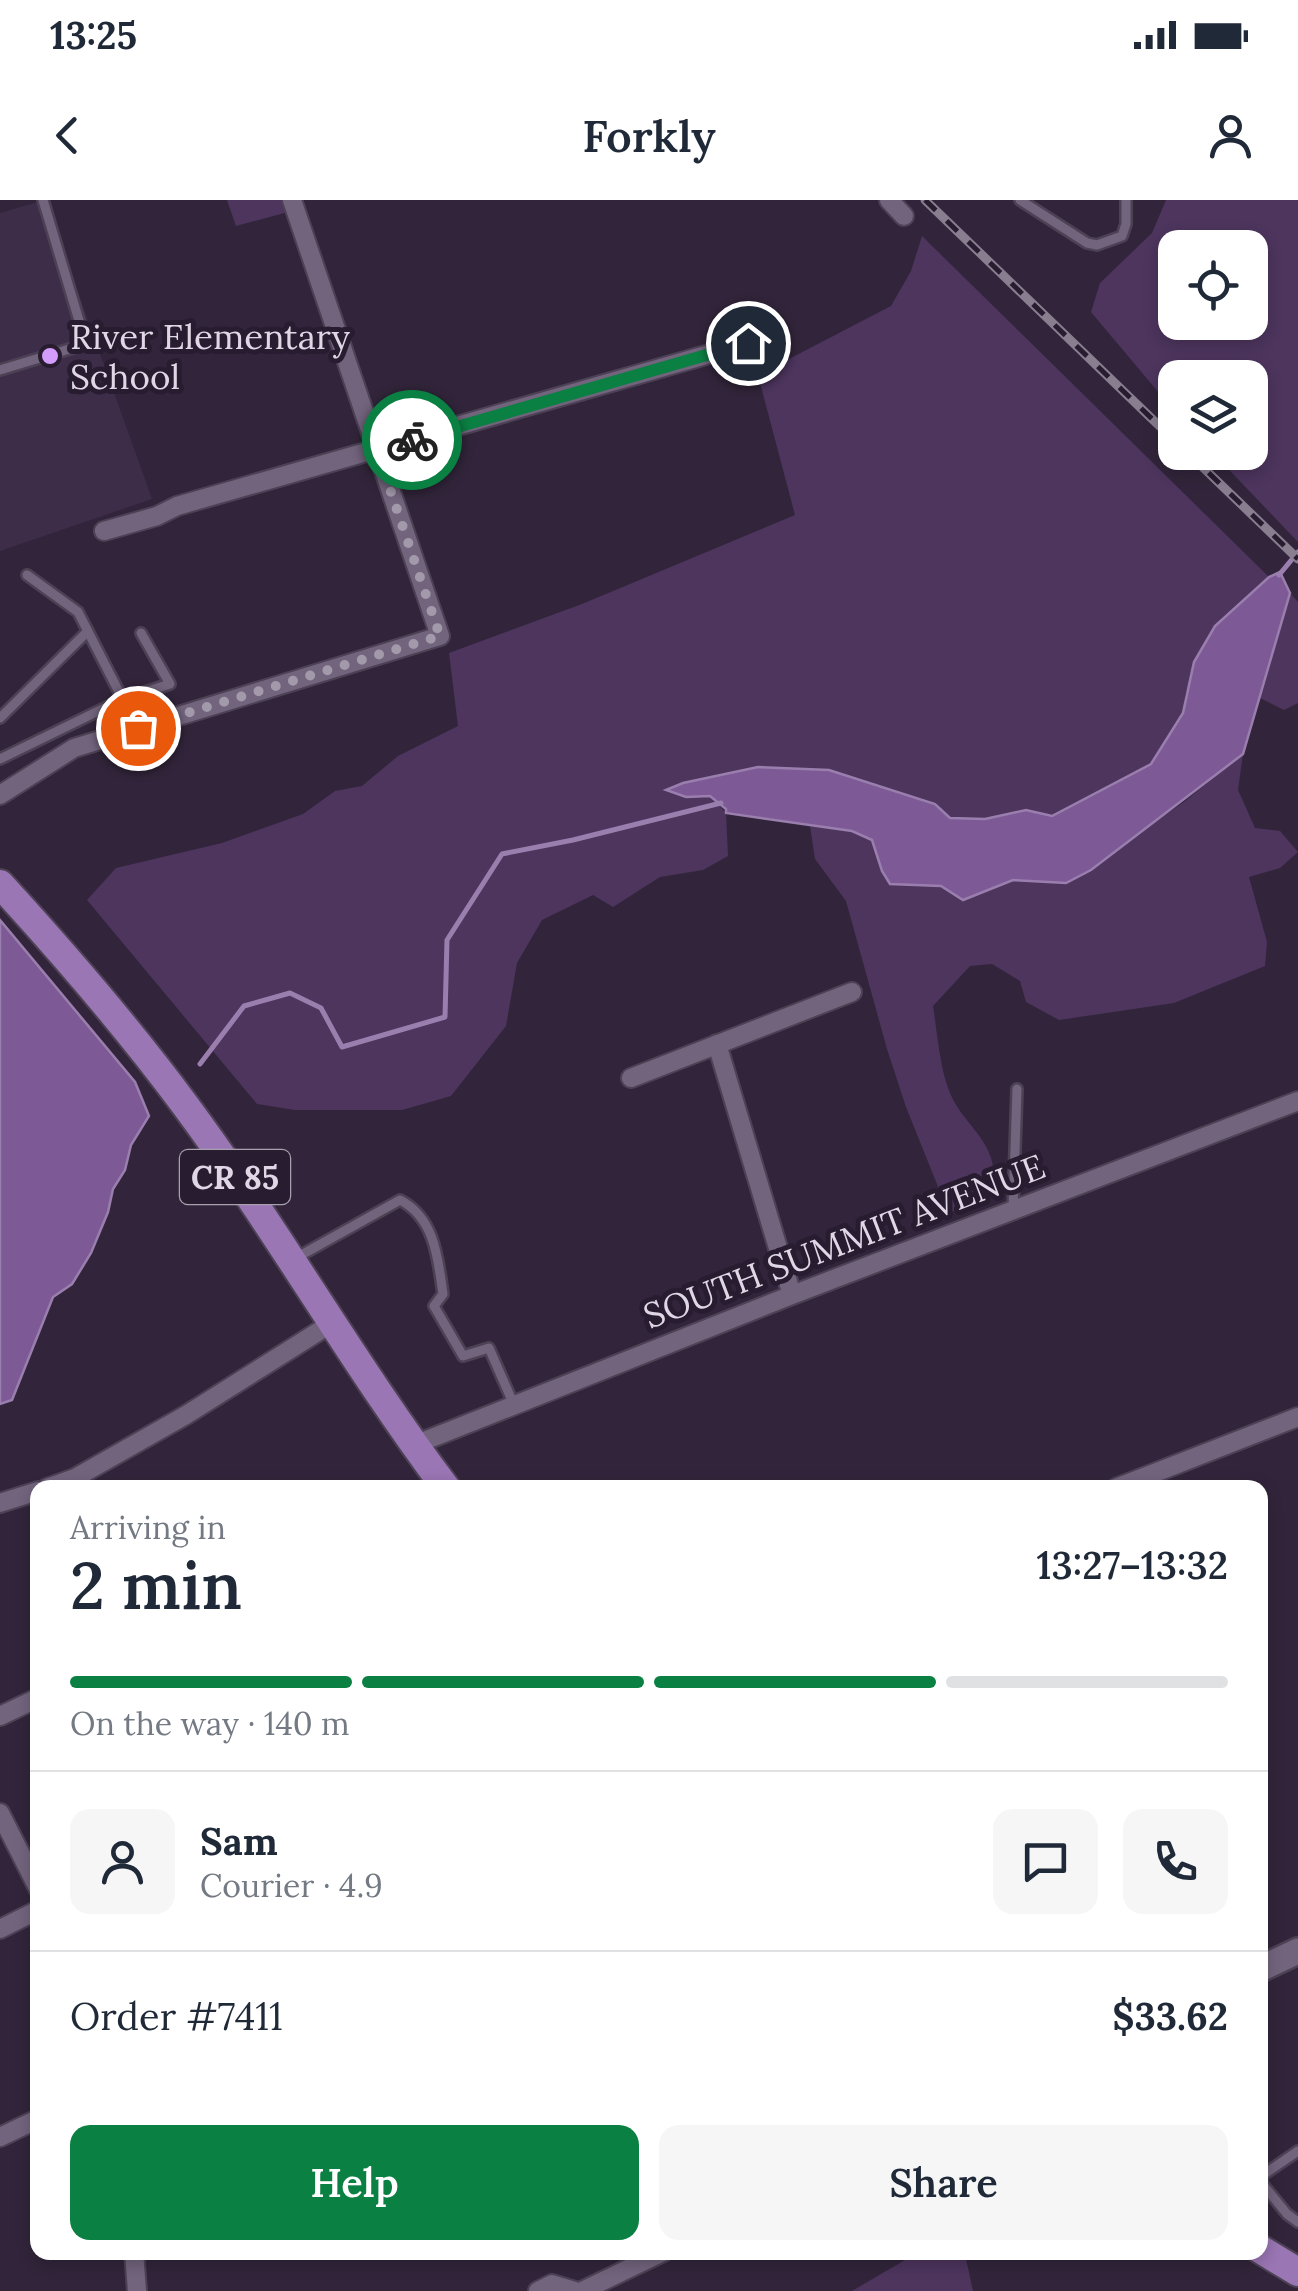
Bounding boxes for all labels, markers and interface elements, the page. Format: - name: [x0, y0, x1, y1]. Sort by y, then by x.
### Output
- text: 13:25: [50, 11, 137, 59]
- text: Forkly: [582, 107, 716, 164]
- icon: back: [40, 108, 95, 163]
- icon: person: [1203, 108, 1258, 163]
- map controls: [1158, 230, 1268, 470]
- button: locate: [1158, 230, 1268, 340]
- pin: [706, 301, 791, 386]
- place label: River Elementary School: [70, 314, 350, 399]
- icon: home: [721, 316, 776, 371]
- marker: River Elementary School: [39, 345, 61, 367]
- button: layers: [1158, 360, 1268, 470]
- courier: [362, 390, 462, 490]
- icon: bike: [385, 413, 440, 468]
- pin: [96, 686, 181, 771]
- icon: bag: [111, 701, 166, 756]
- street label: SOUTH SUMMIT AVENUE: [637, 1144, 1051, 1338]
- road number: CR 85: [180, 1150, 290, 1204]
- text: Arriving in: [70, 1507, 226, 1548]
- text: 13:27–13:32: [1037, 1541, 1228, 1589]
- text: 2 min: [70, 1544, 242, 1627]
- text: On the way · 140 m: [70, 1703, 350, 1744]
- button: person: [70, 1809, 175, 1914]
- button: chat: [993, 1809, 1098, 1914]
- button: phone: [1123, 1809, 1228, 1914]
- text: Sam: [200, 1817, 278, 1865]
- text: Courier · 4.9: [200, 1865, 383, 1906]
- text: Order #7411: [70, 1992, 283, 2040]
- text: $33.62: [1112, 1992, 1228, 2040]
- button: Help: [70, 2125, 639, 2240]
- button: Share: [659, 2125, 1228, 2240]

